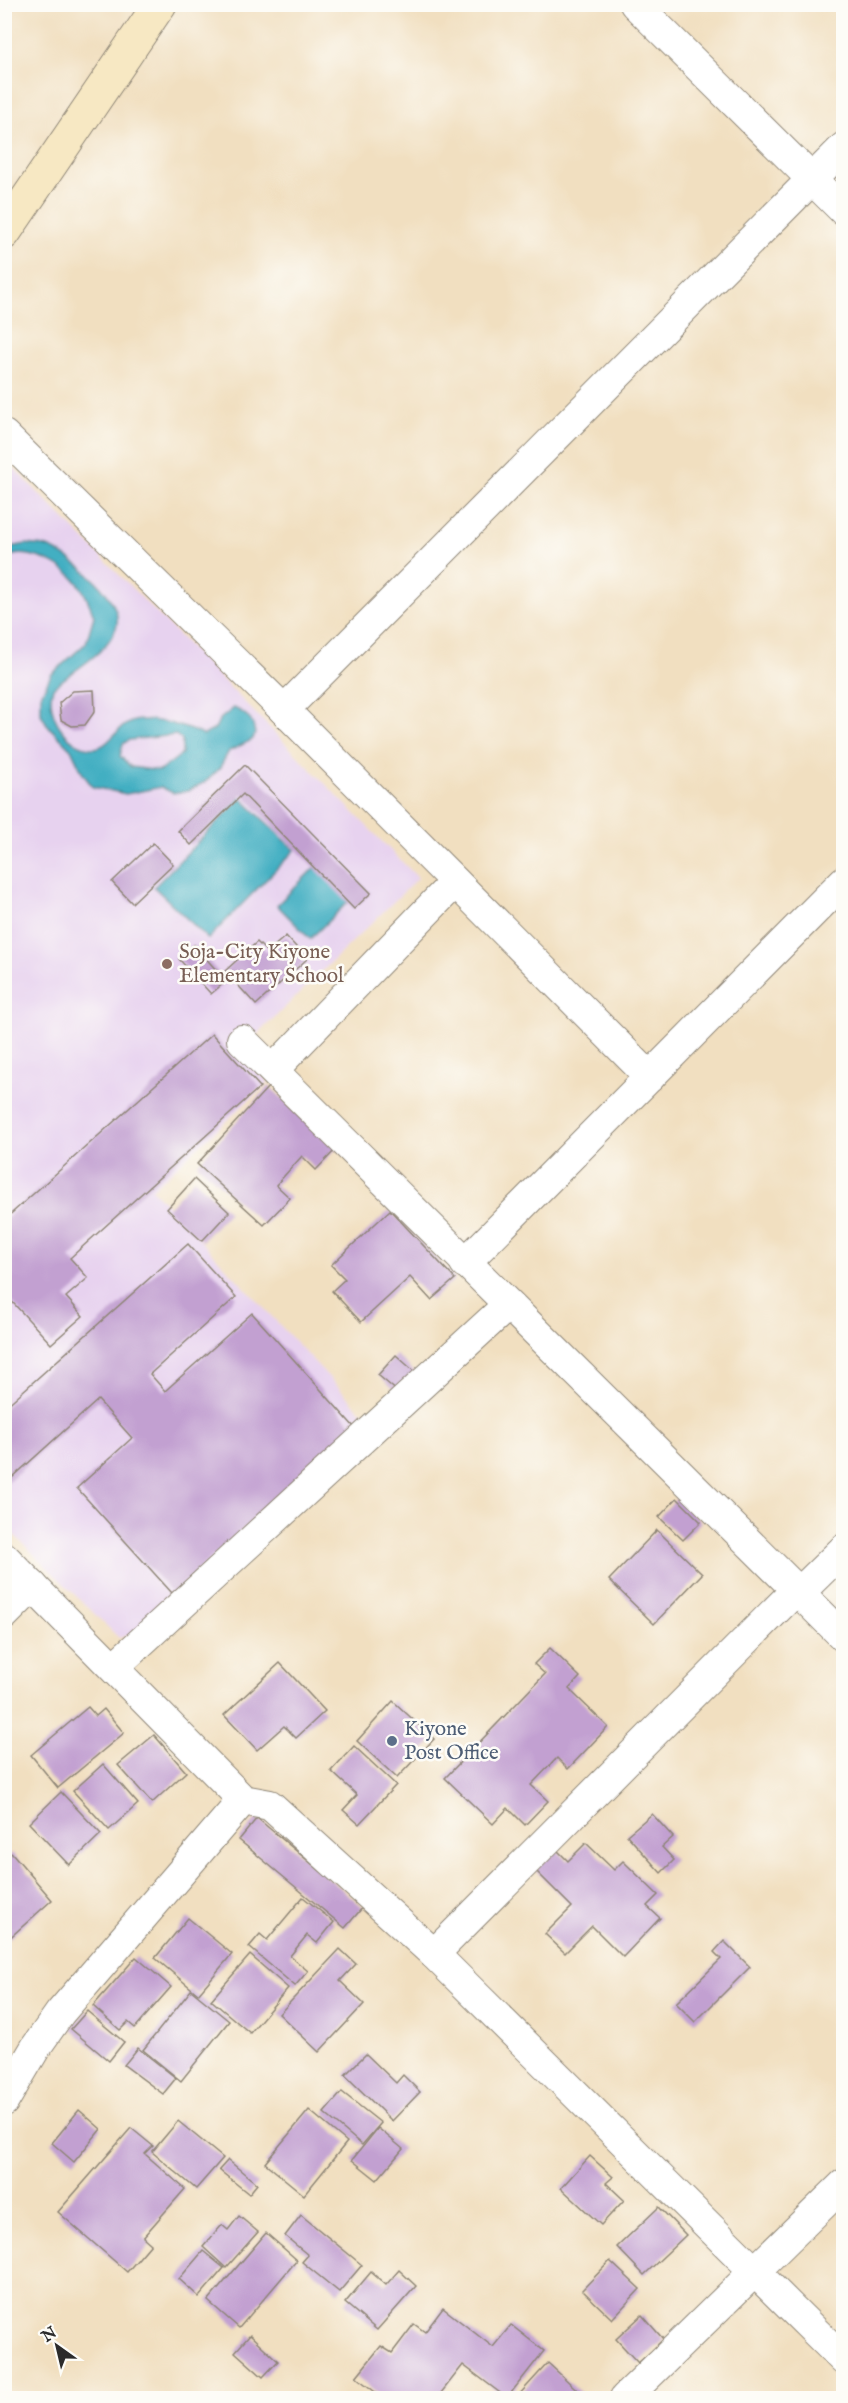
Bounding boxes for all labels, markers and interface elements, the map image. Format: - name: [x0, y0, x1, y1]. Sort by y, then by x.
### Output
- place label: Soja-City Kiyone Elementary School: [179, 939, 344, 990]
- marker: Soja-City Kiyone Elementary School: [160, 957, 174, 971]
- place label: Kiyone Post Office: [404, 1716, 499, 1767]
- marker: Kiyone Post Office: [385, 1734, 399, 1748]
- north arrow: [27, 2316, 87, 2376]
- text: N: [38, 2323, 61, 2348]

